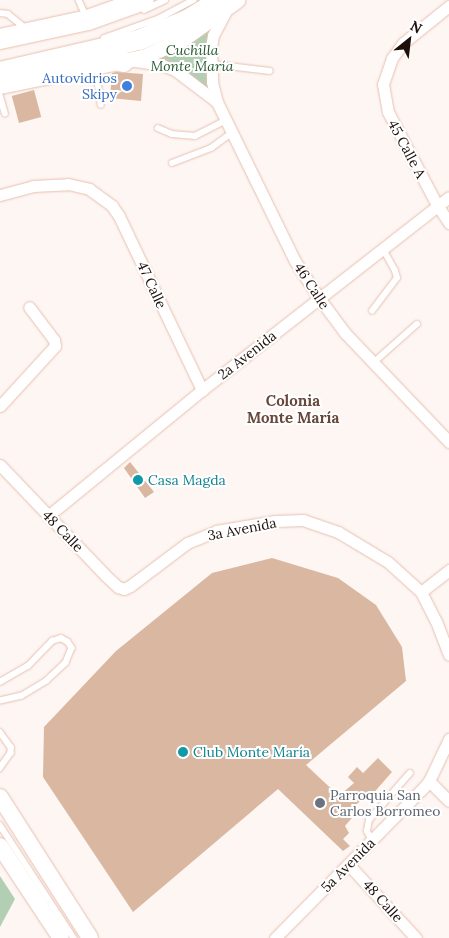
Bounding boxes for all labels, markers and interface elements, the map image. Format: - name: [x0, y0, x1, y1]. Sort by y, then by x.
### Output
- north arrow: [384, 15, 434, 65]
- text: N: [407, 16, 425, 37]
- park label: Cuchilla Monte María: [151, 42, 233, 74]
- place label: Autovidrios Skipy: [42, 70, 117, 102]
- marker: Autovidrios Skipy: [121, 80, 133, 92]
- street label: 45 Calle A: [385, 117, 429, 181]
- street label: 47 Calle: [134, 259, 170, 311]
- street label: 46 Calle: [291, 260, 333, 312]
- street label: 2a Avenida: [214, 327, 280, 383]
- district label: Colonia Monte María: [247, 391, 339, 426]
- place label: Casa Magda: [148, 472, 226, 488]
- marker: Casa Magda: [132, 474, 144, 486]
- street label: 48 Calle: [39, 507, 87, 555]
- street label: 3a Avenida: [206, 514, 278, 544]
- place label: Club Monte María: [193, 744, 310, 760]
- marker: Club Monte María: [177, 746, 189, 758]
- place label: Parroquia San Carlos Borromeo: [330, 787, 441, 820]
- marker: Parroquia San Carlos Borromeo: [314, 797, 326, 809]
- street label: 5a Avenida: [317, 834, 379, 896]
- street label: 48 Calle: [360, 876, 406, 926]

